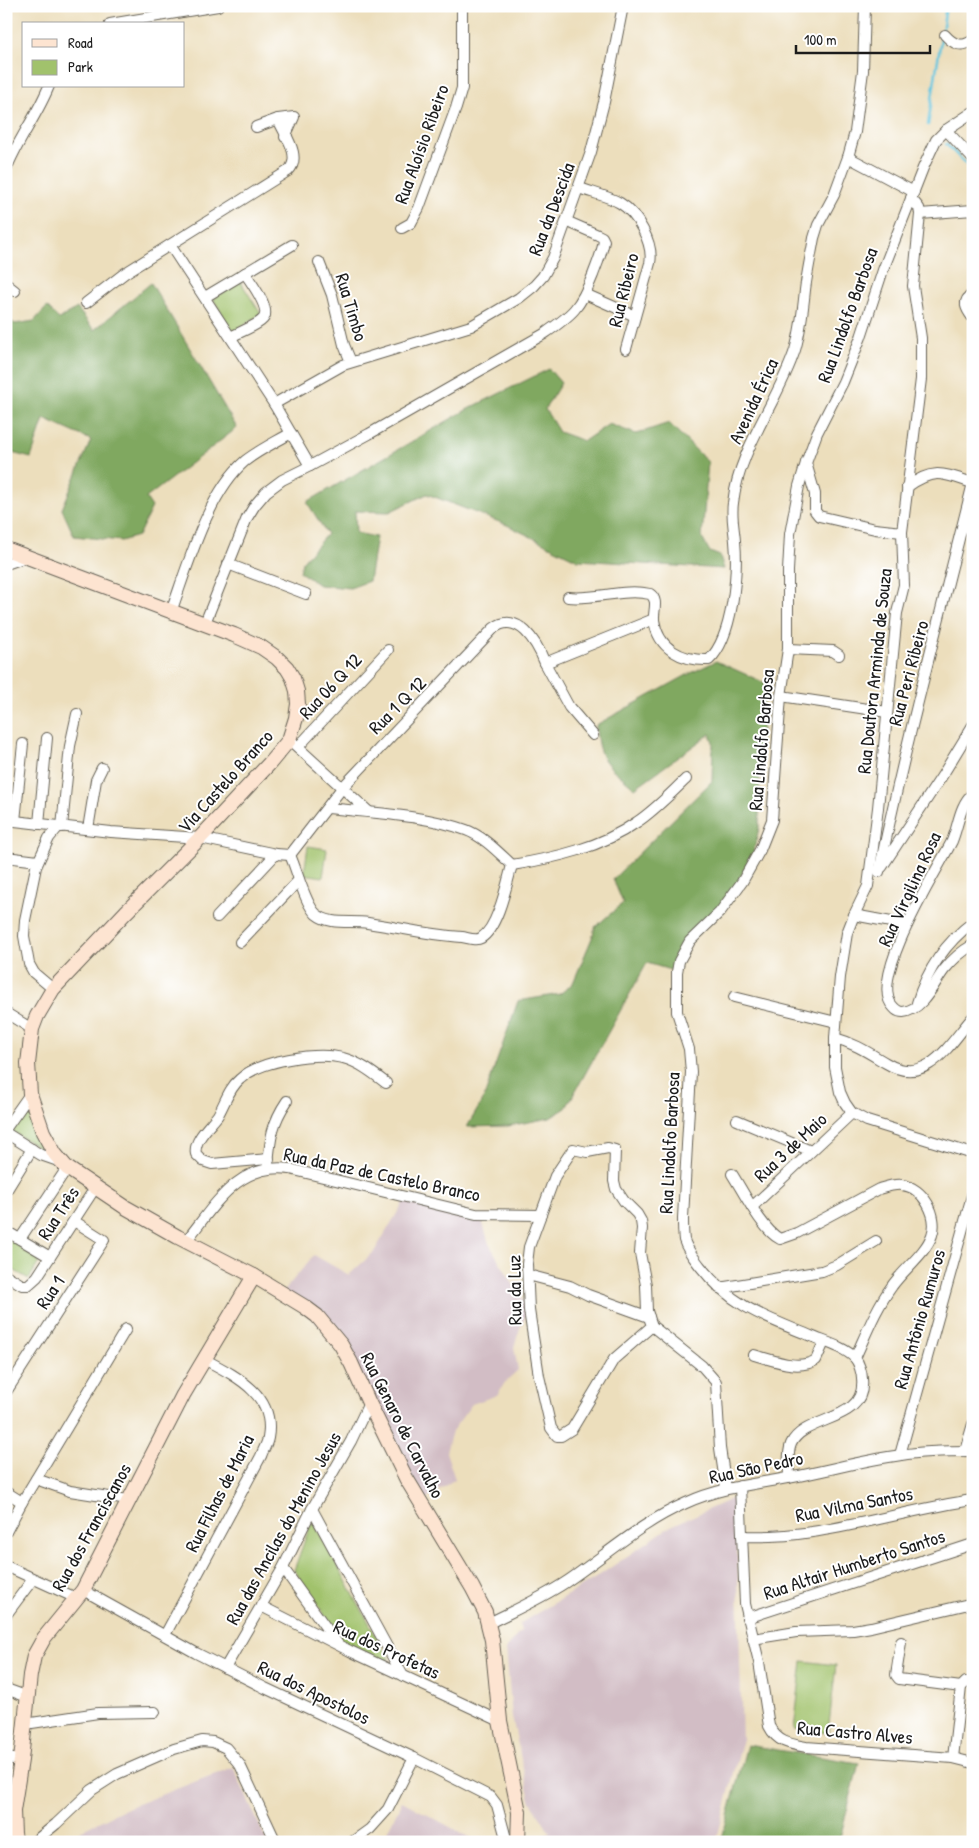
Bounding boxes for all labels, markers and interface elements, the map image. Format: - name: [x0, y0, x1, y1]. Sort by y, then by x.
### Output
- legend: [22, 22, 185, 88]
- scale bar: [796, 22, 930, 54]
- text: 100 m: [804, 29, 837, 50]
- text: Road: [68, 32, 93, 53]
- text: Park: [68, 56, 93, 77]
- street label: Rua Aloísio Ribeiro: [387, 80, 455, 207]
- street label: Rua da Descida: [521, 158, 581, 259]
- street label: Rua Lindolfo Barbosa: [811, 244, 884, 386]
- street label: Rua Ribeiro: [601, 250, 645, 330]
- street label: Rua Timbo: [329, 270, 375, 344]
- street label: Avenida Érica: [722, 354, 784, 448]
- street label: Rua Doutora Arminda de Souza: [850, 567, 898, 775]
- street label: Rua Peri Ribeiro: [881, 617, 935, 729]
- street label: Rua 06 Q 12: [293, 647, 367, 725]
- street label: Rua Lindolfo Barbosa: [742, 668, 780, 812]
- street label: Rua 1 Q 12: [362, 670, 432, 740]
- street label: Via Castelo Branco: [171, 723, 279, 838]
- street label: Rua Virgilina Rosa: [871, 827, 947, 951]
- street label: Rua Lindolfo Barbosa: [652, 1071, 686, 1214]
- street label: Rua 3 de Maio: [748, 1106, 832, 1188]
- street label: Rua da Paz de Castelo Branco: [281, 1140, 483, 1208]
- street label: Rua Três: [31, 1181, 85, 1245]
- street label: Rua Antônio Rumuros: [887, 1246, 951, 1392]
- street label: Rua da Luz: [500, 1255, 528, 1325]
- street label: Rua 1: [30, 1270, 70, 1314]
- street label: Rua Genaro de Carvalho: [355, 1348, 451, 1503]
- street label: Rua das Ancilas do Menino Jesus: [219, 1427, 347, 1629]
- street label: Rua Filhas de Maria: [178, 1429, 260, 1556]
- street label: Rua São Pedro: [707, 1444, 806, 1490]
- street label: Rua dos Franciscanos: [45, 1458, 137, 1596]
- street label: Rua Vilma Santos: [793, 1480, 915, 1528]
- street label: Rua Altair Humberto Santos: [760, 1522, 948, 1606]
- street label: Rua dos Profetas: [330, 1613, 444, 1685]
- street label: Rua dos Apostolos: [254, 1654, 374, 1730]
- street label: Rua Castro Alves: [796, 1714, 914, 1750]

